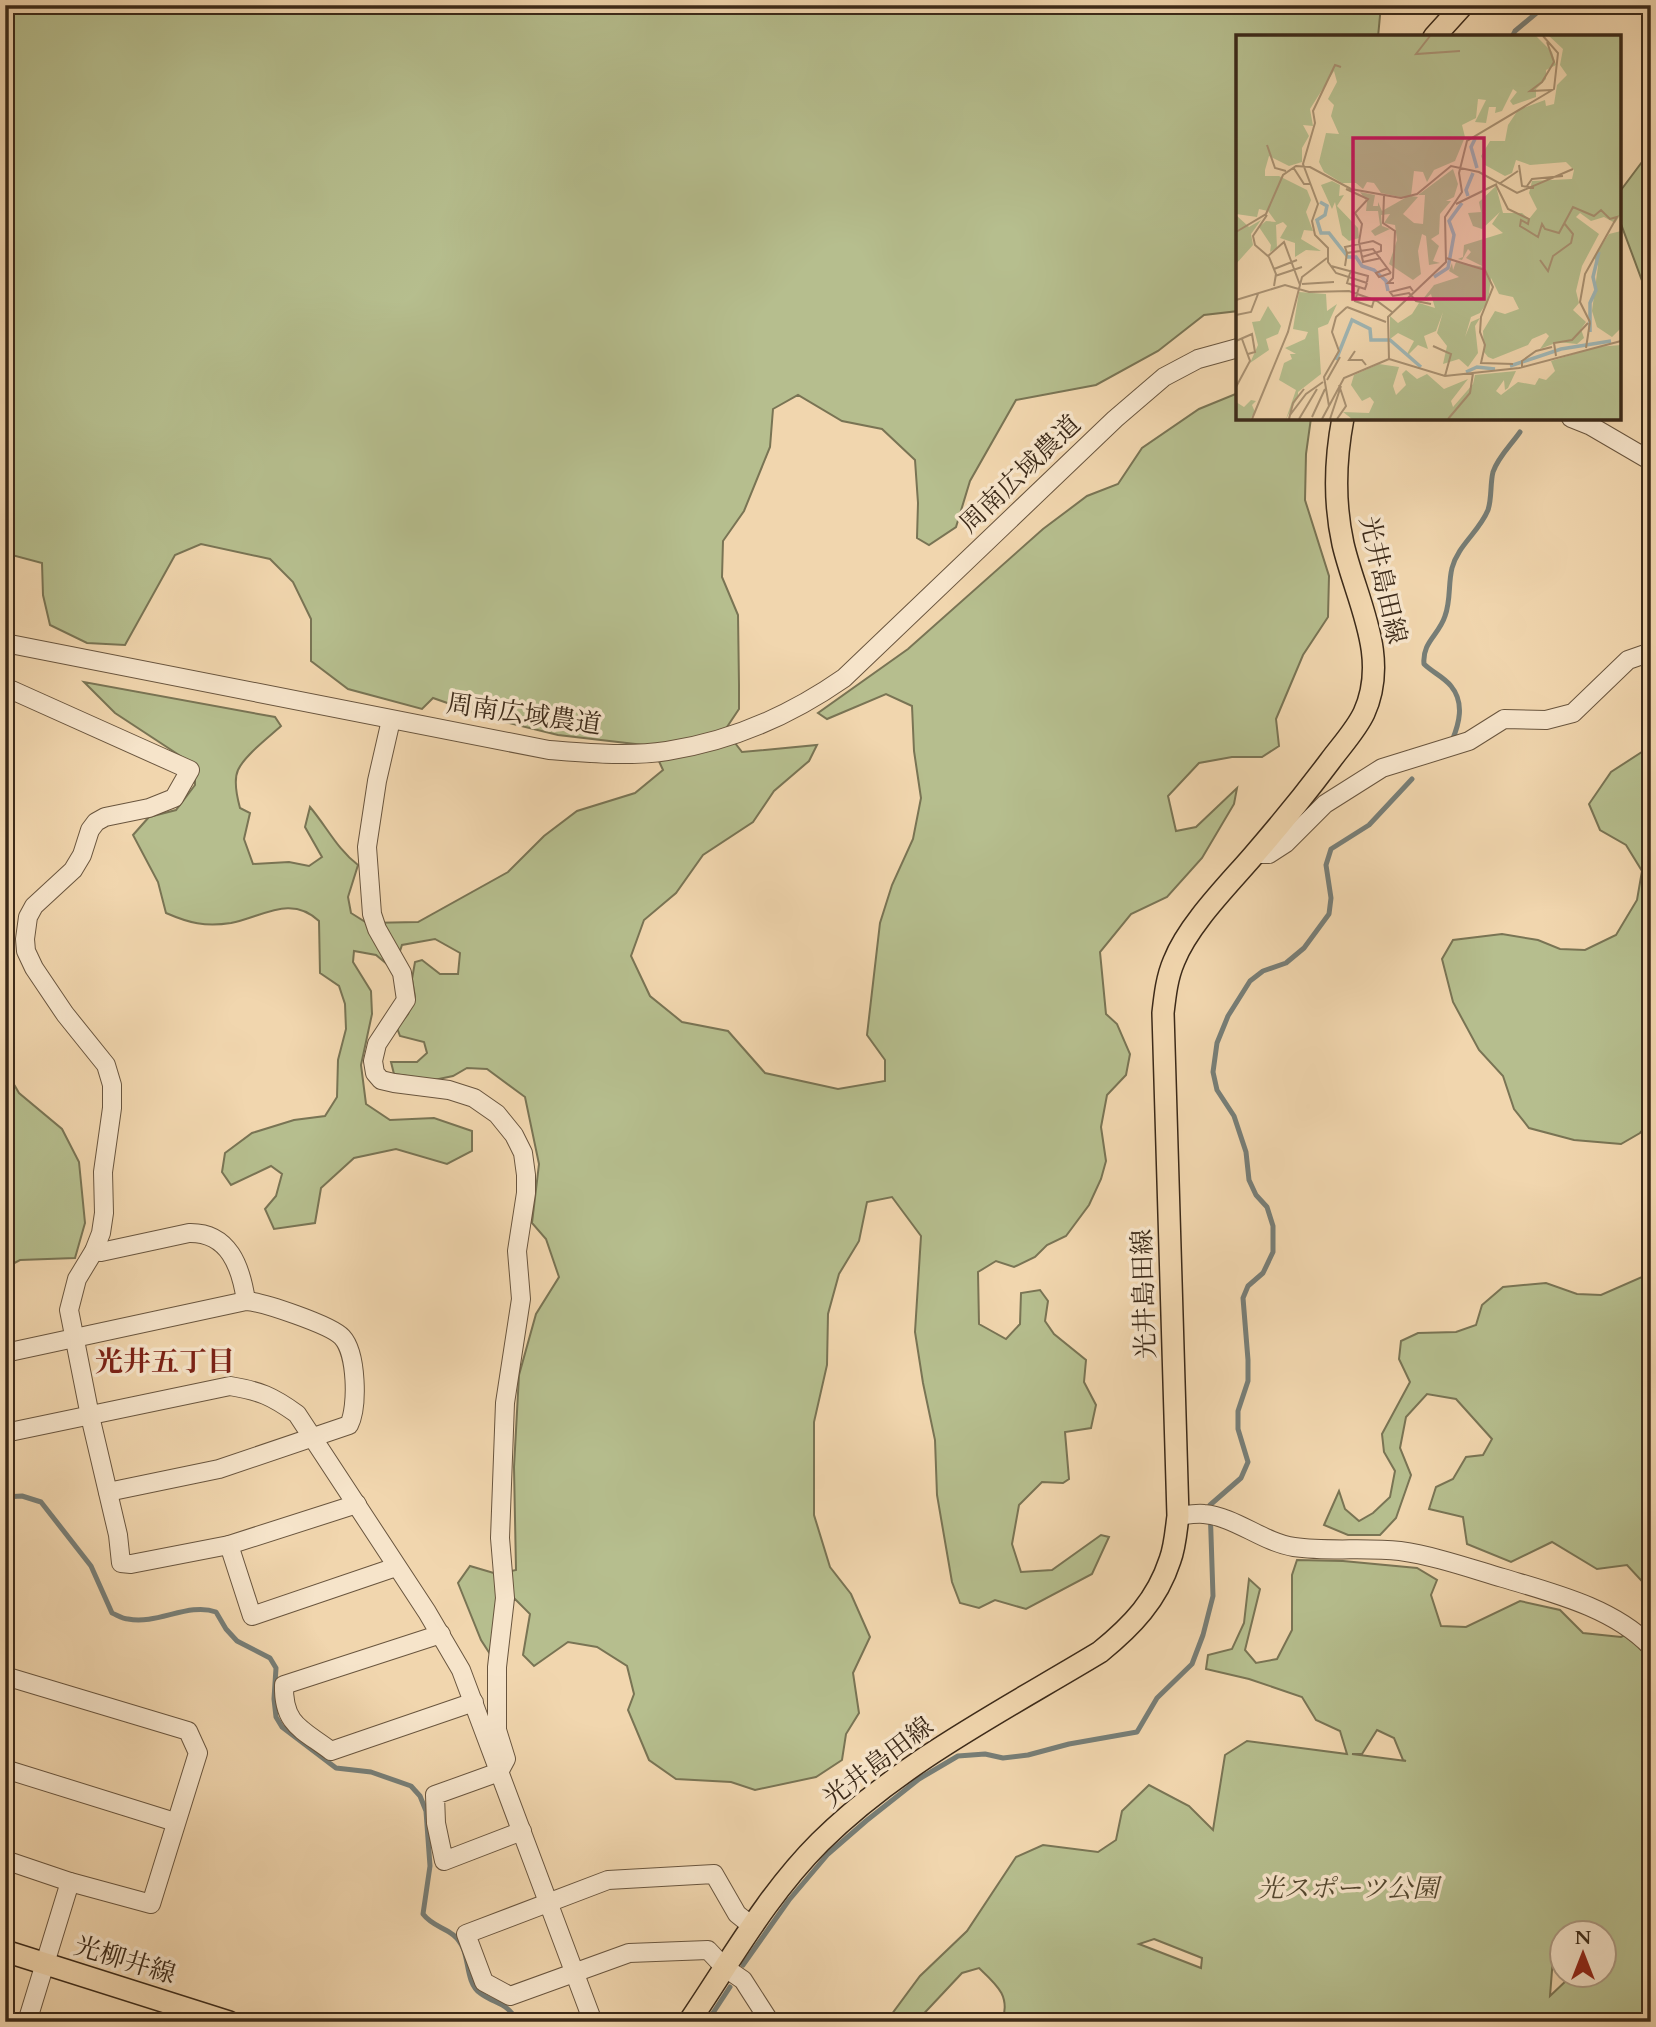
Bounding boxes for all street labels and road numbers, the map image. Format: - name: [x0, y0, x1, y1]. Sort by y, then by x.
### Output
- street label: 周南広域農道: [952, 407, 1088, 541]
- street label: 光井島田線: [1351, 513, 1415, 647]
- street label: 周南広域農道: [444, 686, 604, 742]
- street label: 光井島田線: [1124, 1228, 1164, 1360]
- street label: 光井島田線: [816, 1709, 940, 1815]
- street label: 光柳井線: [70, 1928, 180, 1992]

